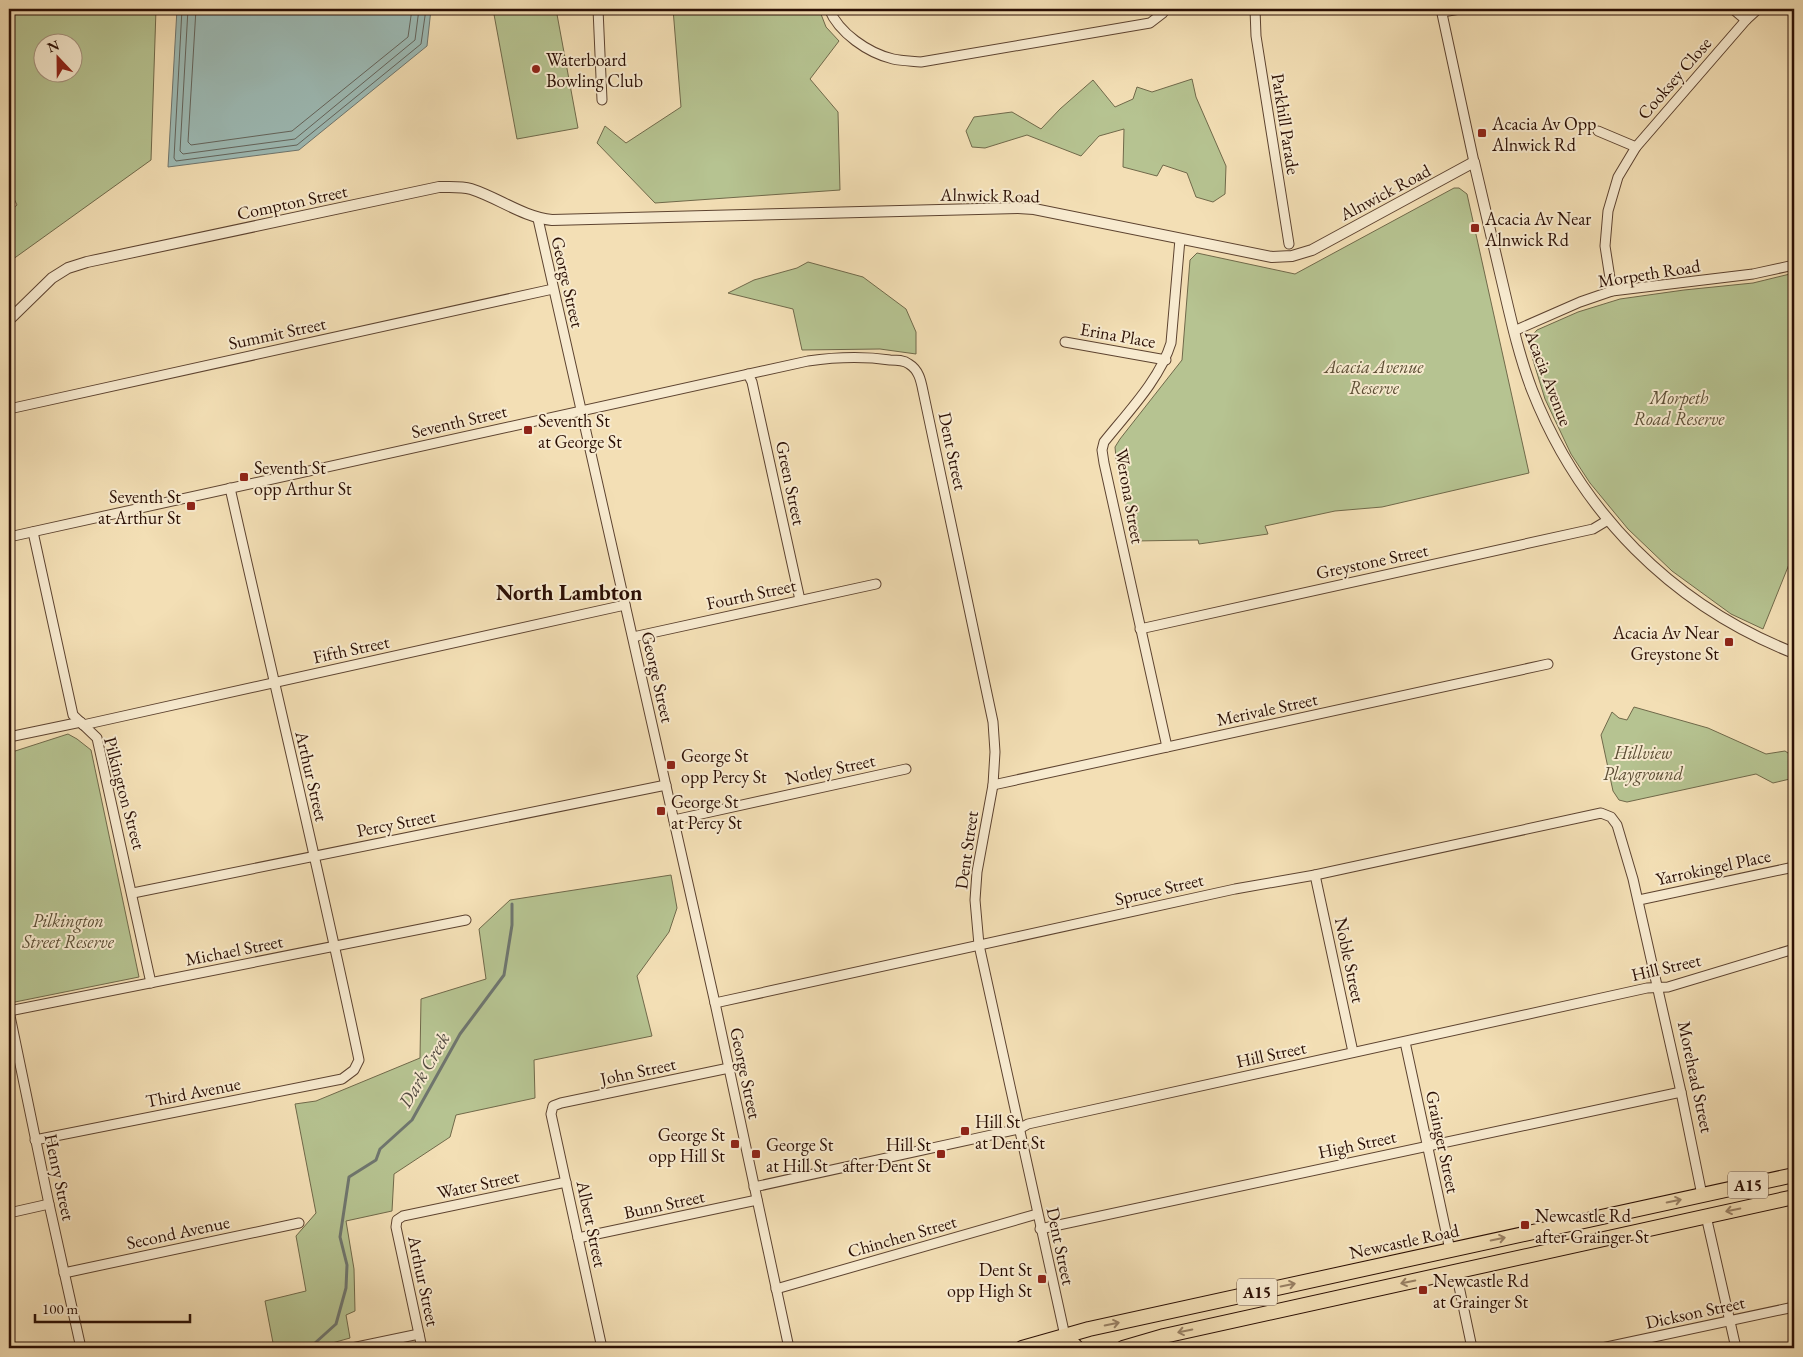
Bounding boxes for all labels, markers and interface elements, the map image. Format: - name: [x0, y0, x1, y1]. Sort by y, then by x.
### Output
- north arrow: [32, 32, 82, 82]
- street label: Cooksey Close: [1632, 32, 1716, 124]
- text: N: [45, 35, 62, 56]
- place label: Waterboard Bowling Club: [546, 48, 643, 92]
- marker: Waterboard Bowling Club: [530, 63, 542, 75]
- street label: Parkhill Parade: [1267, 72, 1305, 176]
- place label: Acacia Av Opp Alnwick Rd: [1491, 112, 1596, 156]
- marker: Acacia Av Opp Alnwick Rd: [1476, 127, 1488, 139]
- street label: Alnwick Road: [1335, 158, 1435, 226]
- street label: Compton Street: [235, 179, 350, 225]
- street label: Alnwick Road: [939, 183, 1041, 207]
- place label: Acacia Av Near Alnwick Rd: [1484, 207, 1591, 251]
- marker: Acacia Av Near Alnwick Rd: [1469, 222, 1481, 234]
- street label: George Street: [546, 234, 590, 330]
- street label: Morpeth Road: [1596, 253, 1703, 292]
- street label: Summit Street: [226, 311, 328, 355]
- street label: Erina Place: [1078, 317, 1158, 353]
- street label: Acacia Avenue: [1520, 326, 1578, 429]
- park label: Acacia Avenue Reserve: [1323, 355, 1424, 399]
- park label: Morpeth Road Reserve: [1634, 386, 1725, 430]
- street label: Seventh Street: [409, 399, 509, 443]
- place label: Seventh St at George St: [538, 409, 622, 453]
- street label: Dent Street: [934, 410, 973, 492]
- marker: Seventh St at George St: [522, 424, 534, 436]
- street label: Green Street: [771, 439, 811, 528]
- street label: Werona Street: [1110, 447, 1150, 546]
- place label: Seventh St opp Arthur St: [254, 456, 352, 500]
- marker: Seventh St opp Arthur St: [238, 471, 250, 483]
- place label: Seventh St at Arthur St: [98, 485, 181, 529]
- marker: Seventh St at Arthur St: [185, 500, 197, 512]
- street label: Greystone Street: [1314, 538, 1431, 584]
- street label: Fourth Street: [704, 573, 798, 615]
- district label: North Lambton: [496, 578, 643, 607]
- place label: Acacia Av Near Greystone St: [1612, 621, 1719, 665]
- street label: George Street: [636, 629, 680, 725]
- street label: Fifth Street: [311, 630, 392, 668]
- marker: Acacia Av Near Greystone St: [1723, 636, 1735, 648]
- street label: Merivale Street: [1214, 687, 1320, 731]
- street label: Arthur Street: [290, 728, 334, 824]
- street label: Pilkington Street: [99, 734, 151, 852]
- park label: Hillview Playground: [1603, 741, 1684, 786]
- place label: George St opp Percy St: [681, 744, 767, 788]
- street label: Notley Street: [783, 748, 877, 790]
- marker: George St opp Percy St: [665, 759, 677, 771]
- place label: George St at Percy St: [671, 790, 742, 834]
- street label: Percy Street: [355, 804, 438, 842]
- marker: George St at Percy St: [655, 805, 667, 817]
- street label: Dent Street: [949, 809, 983, 891]
- street label: Yarrokingel Place: [1653, 844, 1773, 890]
- street label: Spruce Street: [1112, 868, 1206, 910]
- park label: Pilkington Street Reserve: [21, 909, 115, 953]
- street label: Noble Street: [1330, 915, 1370, 1005]
- street label: Michael Street: [183, 929, 285, 971]
- street label: Hill Street: [1629, 948, 1703, 986]
- street label: Morehead Street: [1673, 1019, 1719, 1135]
- street label: George Street: [725, 1025, 767, 1121]
- water label: Dark Creek: [392, 1027, 456, 1113]
- street label: Hill Street: [1234, 1035, 1308, 1073]
- street label: John Street: [596, 1052, 678, 1091]
- street label: Third Avenue: [144, 1072, 242, 1112]
- street label: Grainger Street: [1421, 1089, 1465, 1196]
- place label: Hill St at Dent St: [975, 1110, 1045, 1154]
- place label: George St opp Hill St: [649, 1123, 725, 1167]
- street label: High Street: [1316, 1124, 1398, 1163]
- marker: Hill St at Dent St: [959, 1125, 971, 1137]
- street label: Henry Street: [40, 1131, 80, 1223]
- place label: George St at Hill St: [766, 1133, 834, 1177]
- place label: Hill St after Dent St: [842, 1133, 931, 1177]
- marker: George St opp Hill St: [729, 1138, 741, 1150]
- marker: George St at Hill St: [750, 1148, 762, 1160]
- marker: Hill St after Dent St: [935, 1148, 947, 1160]
- street label: Water Street: [435, 1164, 522, 1204]
- road number: A15: [1728, 1172, 1768, 1198]
- street label: Albert Street: [571, 1178, 612, 1270]
- street label: Bunn Street: [621, 1184, 707, 1224]
- one-way arrow: [1665, 1195, 1681, 1205]
- place label: Newcastle Rd after Grainger St: [1535, 1204, 1649, 1248]
- street label: Dent Street: [1042, 1205, 1081, 1287]
- one-way arrow: [1726, 1206, 1742, 1215]
- street label: Chinchen Street: [845, 1209, 959, 1263]
- street label: Second Avenue: [124, 1210, 232, 1254]
- street label: Newcastle Road: [1347, 1218, 1462, 1264]
- marker: Newcastle Rd after Grainger St: [1519, 1219, 1531, 1231]
- street label: Arthur Street: [403, 1233, 445, 1329]
- one-way arrow: [1489, 1234, 1505, 1243]
- place label: Dent St opp High St: [947, 1258, 1032, 1302]
- place label: Newcastle Rd at Grainger St: [1433, 1269, 1530, 1313]
- marker: Dent St opp High St: [1036, 1273, 1048, 1285]
- road number: A15: [1237, 1278, 1277, 1305]
- one-way arrow: [1400, 1278, 1416, 1288]
- one-way arrow: [1279, 1280, 1295, 1289]
- marker: Newcastle Rd at Grainger St: [1417, 1284, 1429, 1296]
- street label: Dickson Street: [1643, 1290, 1747, 1334]
- scale bar: [35, 1292, 190, 1324]
- text: 100 m: [42, 1299, 79, 1318]
- one-way arrow: [1103, 1319, 1119, 1328]
- one-way arrow: [1178, 1327, 1194, 1336]

